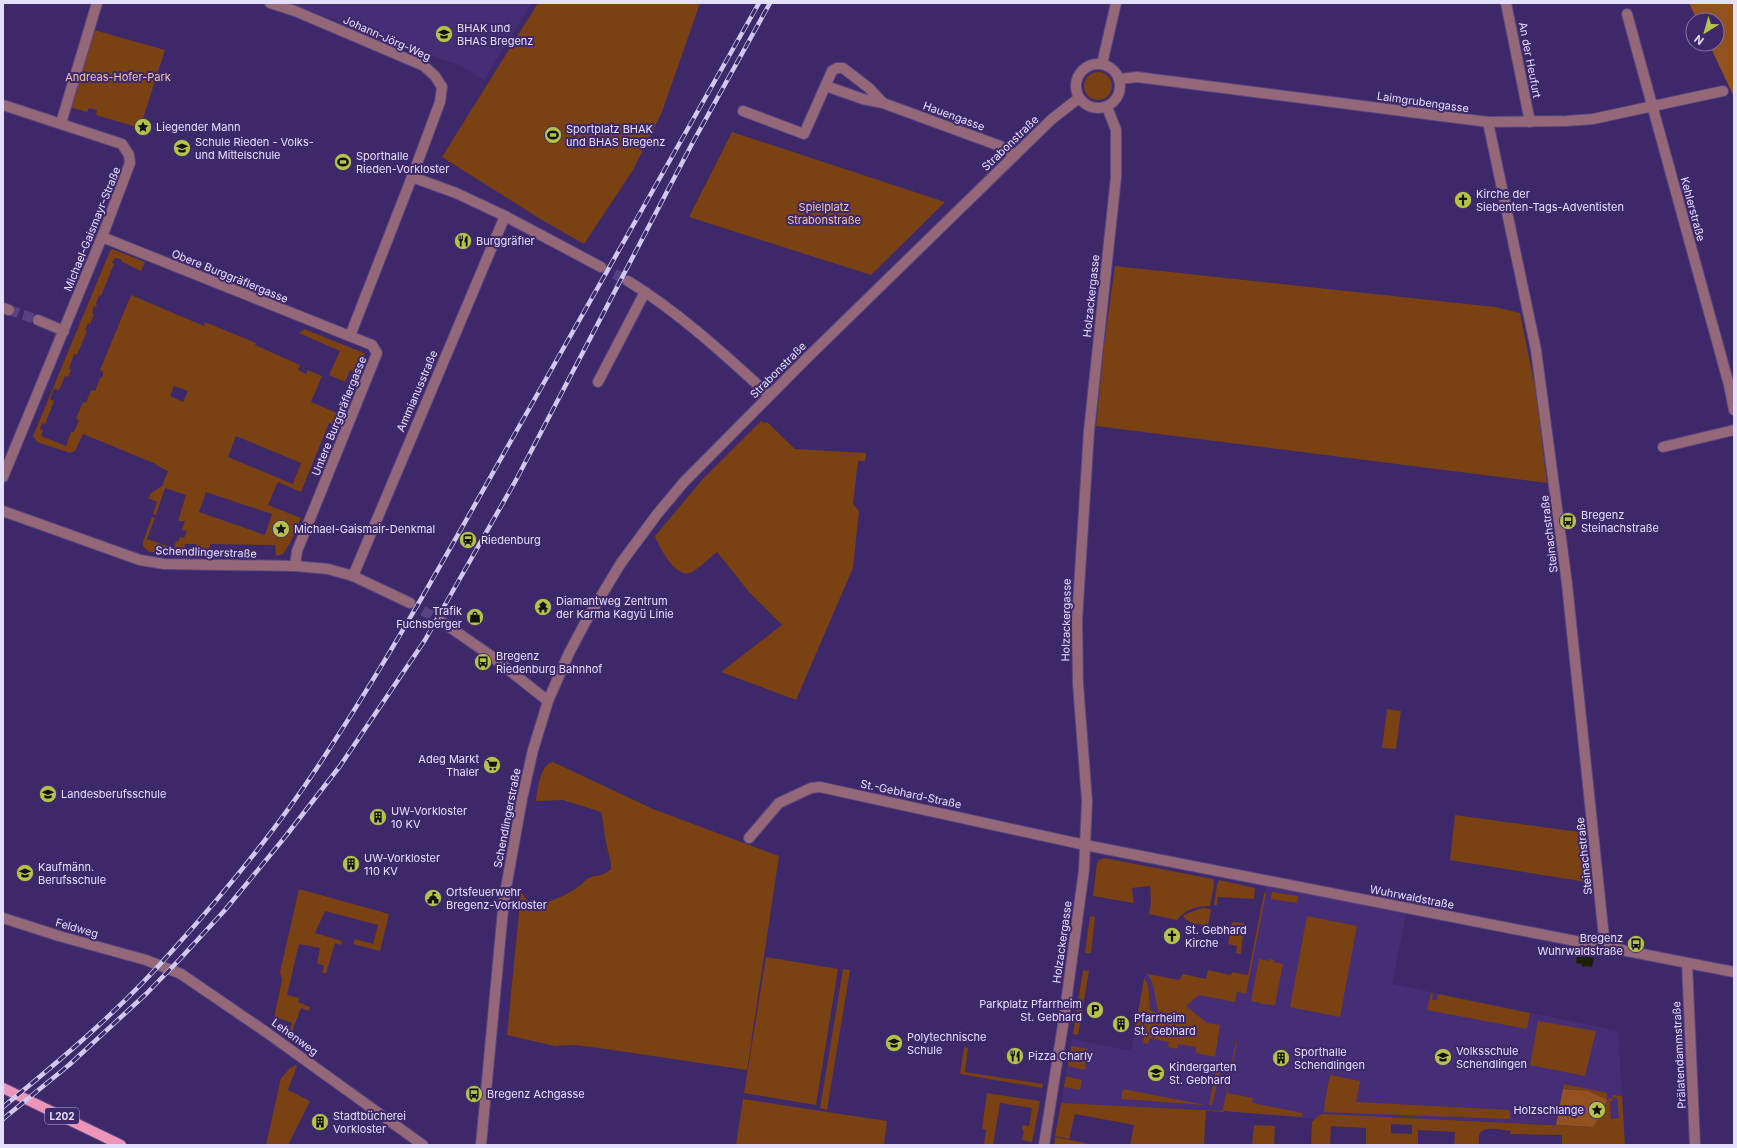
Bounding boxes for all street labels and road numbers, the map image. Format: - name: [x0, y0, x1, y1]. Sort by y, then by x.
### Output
- street label: Johann-Jörg-Weg: [341, 12, 433, 64]
- street label: An der Heufurt: [1516, 21, 1544, 100]
- street label: Laimgrubengasse: [1376, 89, 1470, 115]
- street label: Hauengasse: [921, 98, 987, 134]
- street label: Strabonstraße: [979, 112, 1041, 174]
- street label: Michael-Gaismayr-Straße: [61, 165, 123, 293]
- street label: Kehlerstraße: [1678, 175, 1708, 243]
- street label: Obere Burggräflergasse: [170, 246, 290, 306]
- street label: Holzackergasse: [1080, 254, 1102, 338]
- street label: Strabonstraße: [747, 339, 809, 401]
- street label: Ammianusstraße: [393, 348, 441, 434]
- street label: Untere Burggräflergasse: [309, 354, 369, 478]
- street label: Steinachstraße: [1537, 494, 1561, 574]
- street label: Schendlingerstraße: [155, 543, 257, 561]
- street label: Holzackergasse: [1058, 578, 1074, 662]
- street label: Schendlingerstraße: [490, 767, 524, 869]
- street label: St.-Gebhard-Straße: [859, 776, 963, 812]
- street label: Steinachstraße: [1573, 816, 1595, 896]
- street label: Wuhrwaldstraße: [1369, 882, 1455, 912]
- street label: Holzackergasse: [1049, 900, 1075, 984]
- street label: Feldweg: [54, 915, 100, 941]
- street label: Prälatendammstraße: [1669, 1001, 1689, 1109]
- street label: Lehenweg: [269, 1015, 321, 1059]
- road number: L202: [45, 1108, 79, 1124]

